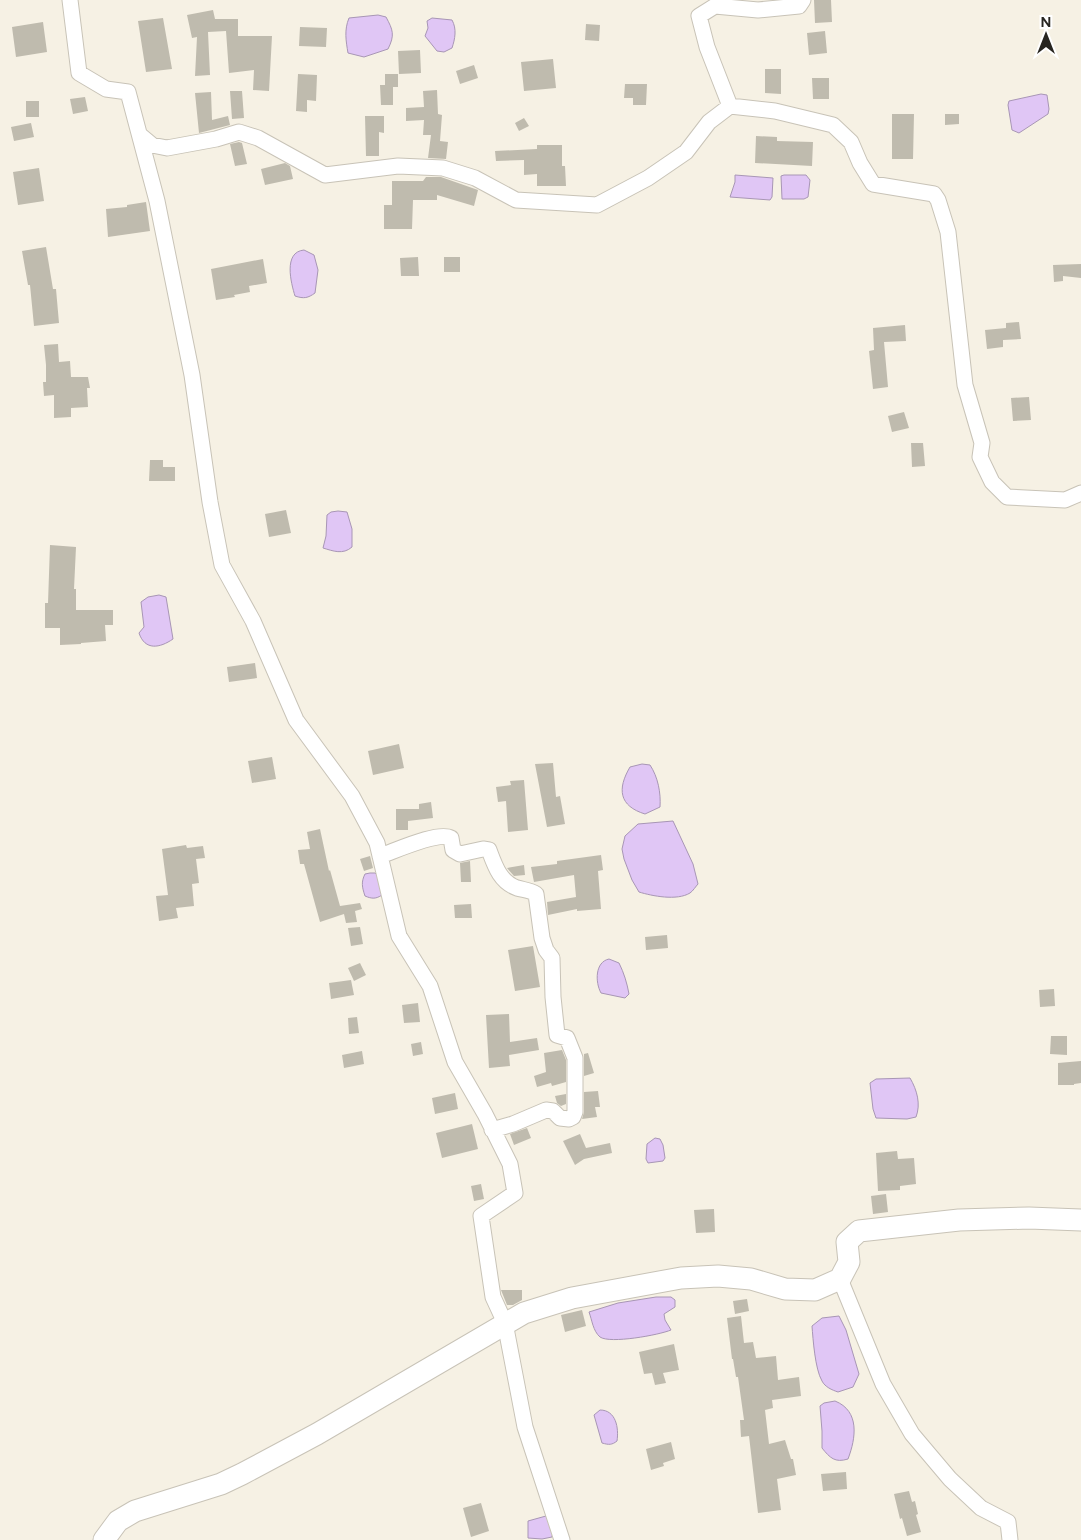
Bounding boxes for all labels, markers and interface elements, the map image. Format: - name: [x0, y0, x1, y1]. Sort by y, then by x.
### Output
- north arrow: [1021, 10, 1071, 60]
- text: N: [1041, 14, 1051, 31]

